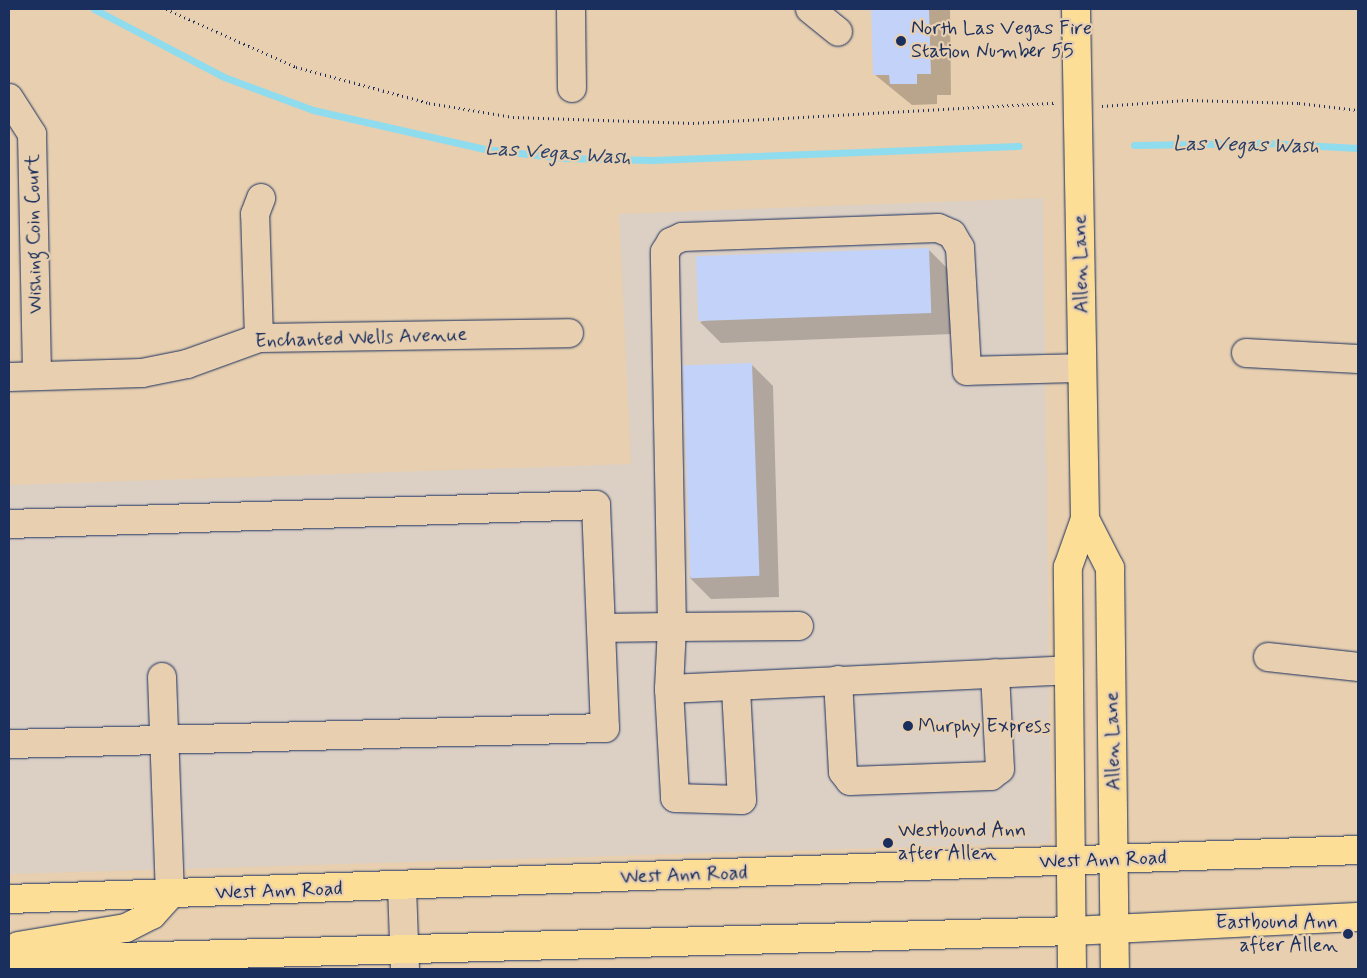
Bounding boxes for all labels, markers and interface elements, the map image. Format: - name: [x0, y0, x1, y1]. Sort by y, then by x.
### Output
- place label: North Las Vegas Fire Station Number 55: [911, 17, 1086, 64]
- marker: North Las Vegas Fire Station Number 55: [895, 35, 907, 47]
- water label: Las Vegas Wash: [1174, 131, 1318, 159]
- water label: Las Vegas Wash: [486, 135, 630, 171]
- street label: Wishing Coin Court: [21, 153, 47, 315]
- street label: Allen Lane: [1068, 216, 1094, 312]
- street label: Enchanted Wells Avenue: [257, 322, 465, 354]
- street label: Allen Lane: [1100, 693, 1126, 789]
- place label: Murphy Express: [918, 714, 1054, 738]
- marker: Murphy Express: [902, 720, 914, 732]
- place label: Westbound Ann after Allen: [898, 819, 1026, 866]
- marker: Westbound Ann after Allen: [882, 837, 894, 849]
- street label: West Ann Road: [1039, 846, 1167, 874]
- street label: West Ann Road: [620, 861, 748, 889]
- street label: West Ann Road: [215, 877, 343, 905]
- place label: Eastbound Ann after Allen: [1215, 910, 1338, 957]
- marker: Eastbound Ann after Allen: [1342, 928, 1354, 940]

